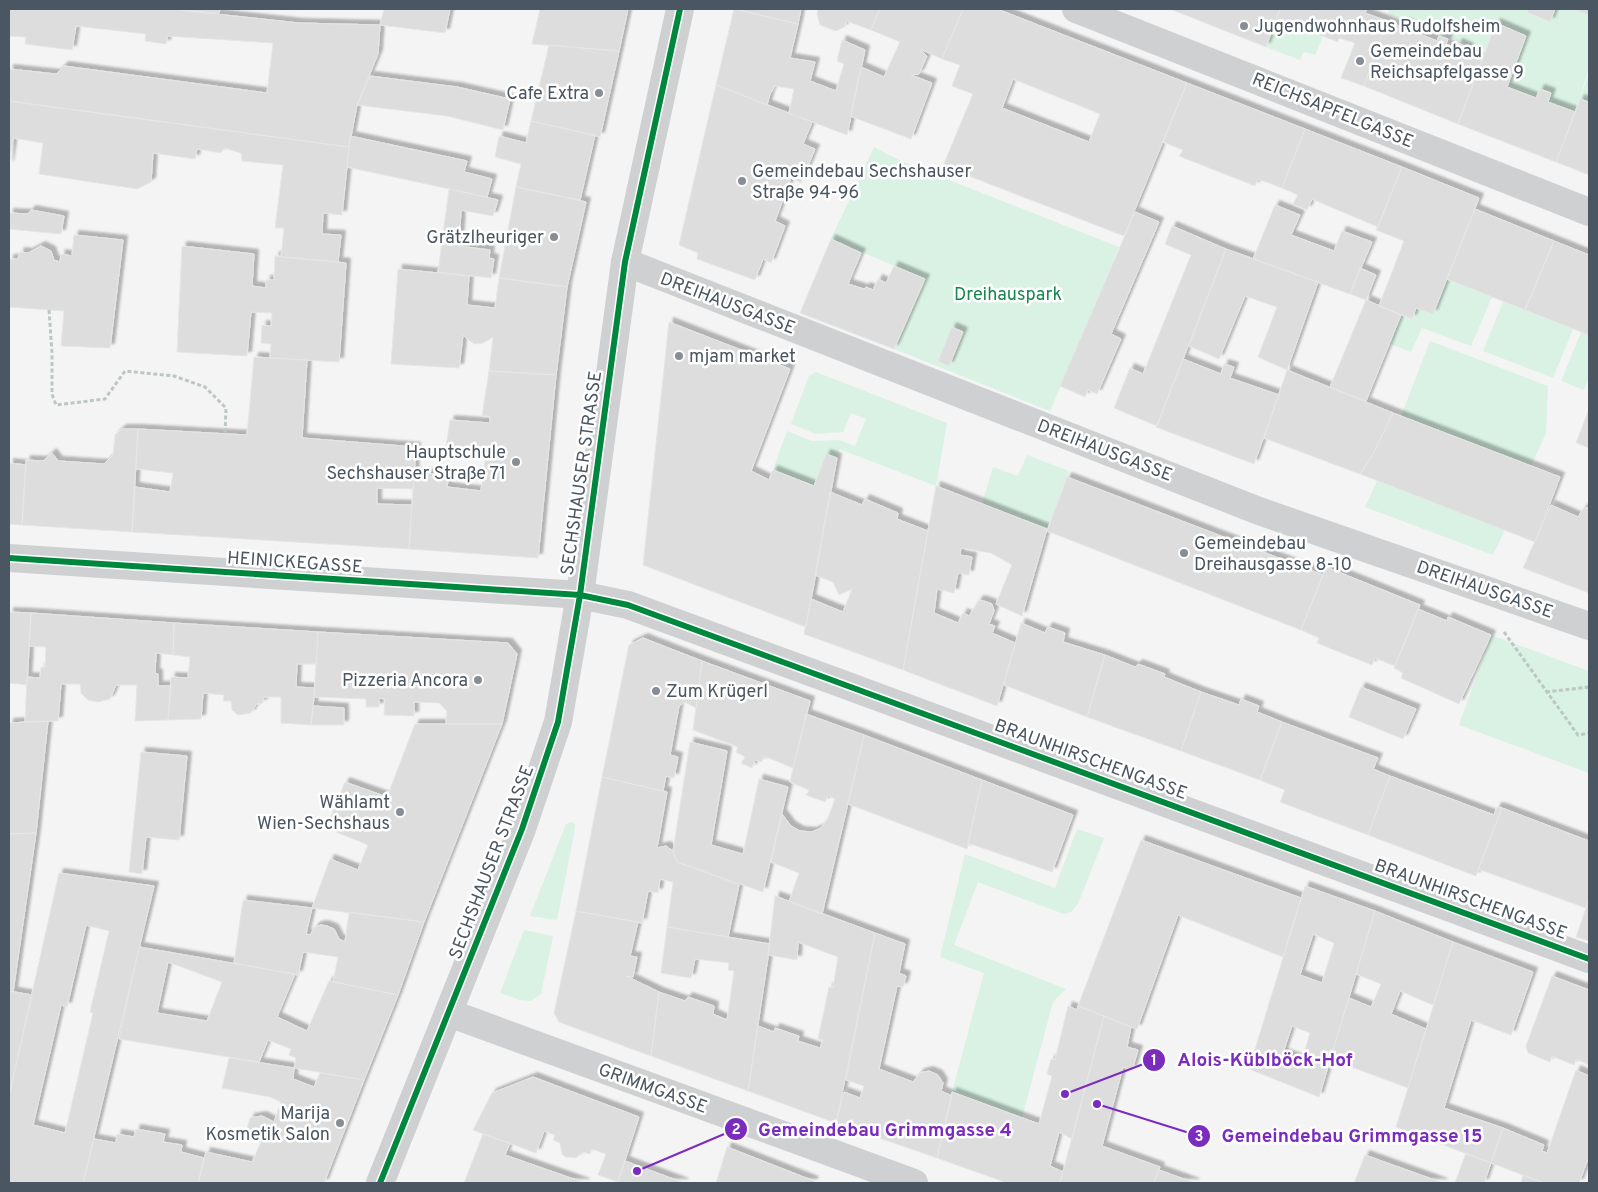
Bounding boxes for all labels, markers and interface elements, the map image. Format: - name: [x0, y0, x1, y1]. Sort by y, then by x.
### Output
- place label: Jugendwohnhaus Rudolfsheim: [1254, 16, 1501, 39]
- marker: Jugendwohnhaus Rudolfsheim: [1238, 20, 1250, 32]
- place label: Gemeindebau Reichsapfelgasse 9: [1370, 41, 1524, 85]
- marker: Gemeindebau Reichsapfelgasse 9: [1354, 55, 1366, 67]
- street label: REICHSAPFELGASSE: [1248, 68, 1417, 154]
- place label: Cafe Extra: [506, 83, 589, 106]
- marker: Cafe Extra: [593, 87, 605, 99]
- place label: Gemeindebau Sechshauser Straße 94-96: [752, 161, 971, 205]
- marker: Gemeindebau Sechshauser Straße 94-96: [736, 175, 748, 187]
- place label: Grätzlheuriger: [426, 227, 544, 250]
- marker: Grätzlheuriger: [548, 231, 560, 243]
- street label: DREIHAUSGASSE: [657, 268, 798, 341]
- park label: Dreihauspark: [954, 284, 1062, 307]
- place label: mjam market: [689, 346, 796, 369]
- marker: mjam market: [673, 350, 685, 362]
- street label: SECHSHAUSER STRASSE: [557, 369, 608, 577]
- street label: DREIHAUSGASSE: [1034, 415, 1175, 488]
- place label: Hauptschule Sechshauser Straße 71: [326, 442, 506, 486]
- marker: Hauptschule Sechshauser Straße 71: [510, 456, 522, 468]
- place label: Gemeindebau Dreihausgasse 8-10: [1194, 533, 1352, 577]
- street label: HEINICKEGASSE: [226, 547, 363, 580]
- marker: Gemeindebau Dreihausgasse 8-10: [1178, 547, 1190, 559]
- street label: DREIHAUSGASSE: [1413, 556, 1556, 625]
- place label: Pizzeria Ancora: [342, 670, 468, 693]
- marker: Pizzeria Ancora: [472, 674, 484, 686]
- place label: Zum Krügerl: [666, 681, 768, 704]
- marker: Zum Krügerl: [650, 685, 662, 697]
- street label: BRAUNHIRSCHENGASSE: [991, 715, 1190, 806]
- street label: SECHSHAUSER STRASSE: [445, 762, 540, 963]
- place label: Wählamt Wien-Sechshaus: [257, 792, 390, 836]
- marker: Wählamt Wien-Sechshaus: [394, 806, 406, 818]
- street label: BRAUNHIRSCHENGASSE: [1371, 855, 1570, 946]
- callout: Alois-Küblböck-Hof: [1142, 1043, 1362, 1077]
- text: Alois-Küblböck-Hof: [1177, 1049, 1353, 1073]
- text: 1: [1151, 1052, 1157, 1071]
- street label: GRIMMGASSE: [595, 1059, 710, 1120]
- place label: Marija Kosmetik Salon: [205, 1103, 330, 1147]
- callout: Gemeindebau Grimmgasse 4: [723, 1112, 1022, 1146]
- marker: Marija Kosmetik Salon: [334, 1117, 346, 1129]
- text: Gemeindebau Grimmgasse 4: [758, 1119, 1012, 1143]
- callout: Gemeindebau Grimmgasse 15: [1187, 1119, 1493, 1153]
- text: 2: [731, 1121, 741, 1140]
- text: Gemeindebau Grimmgasse 15: [1221, 1125, 1483, 1149]
- text: 3: [1195, 1128, 1204, 1147]

